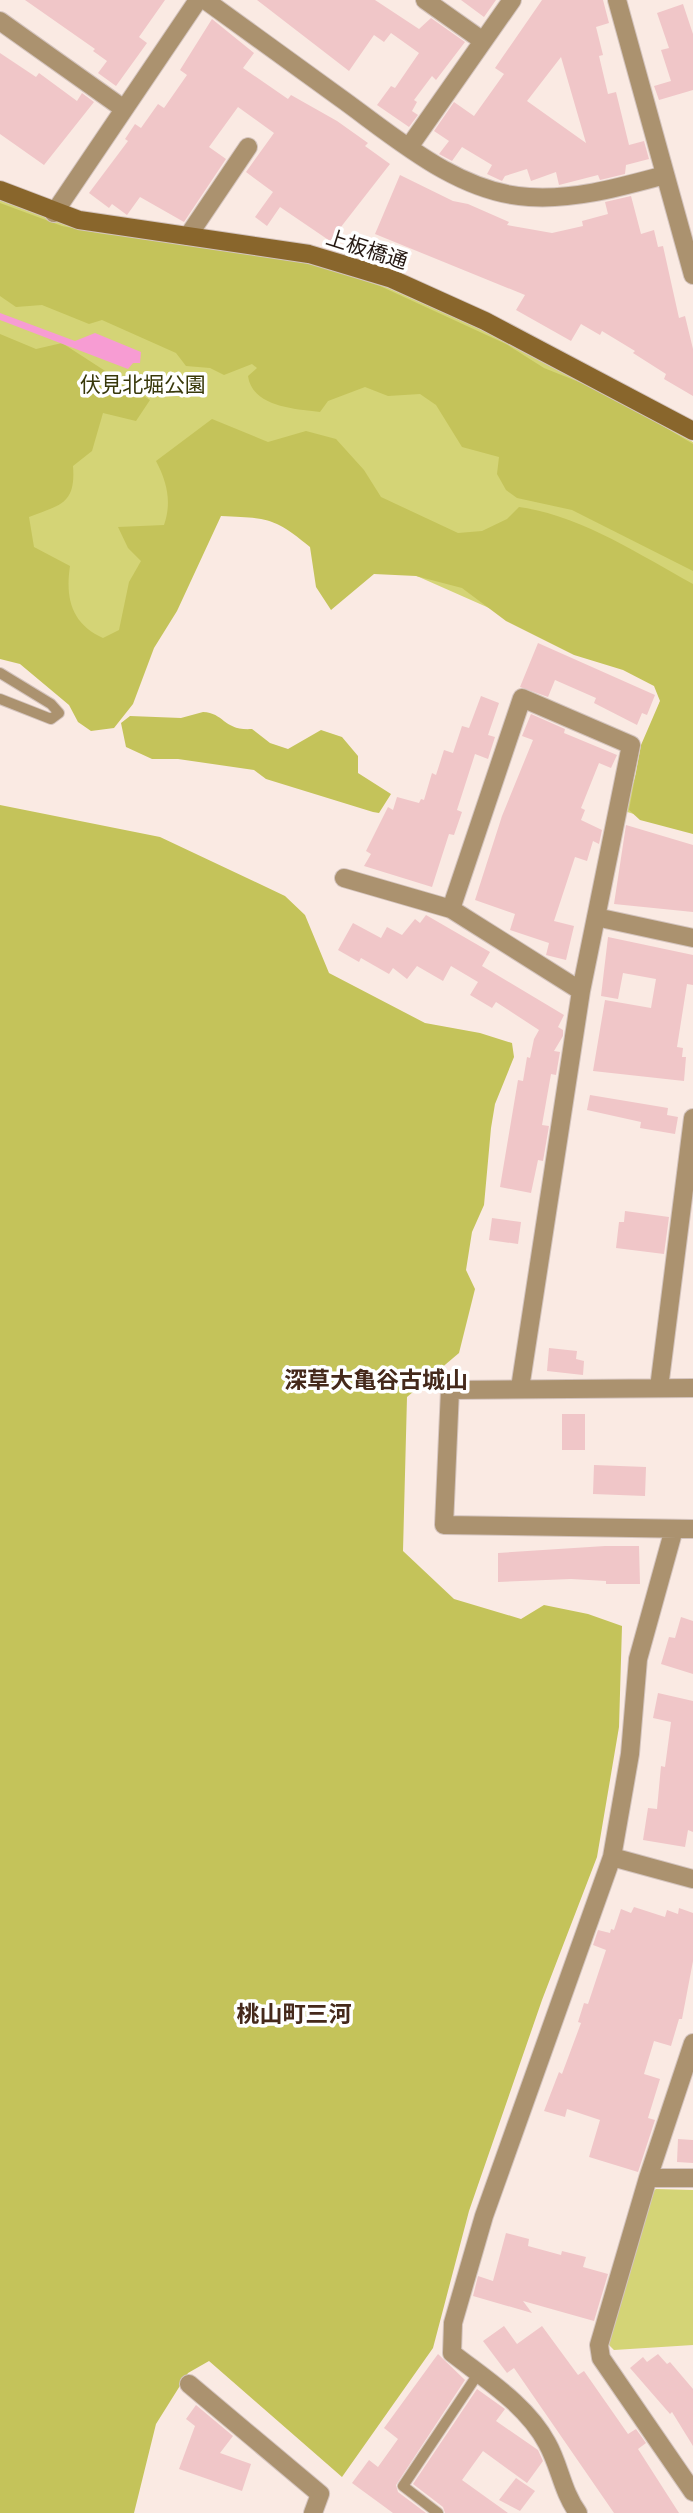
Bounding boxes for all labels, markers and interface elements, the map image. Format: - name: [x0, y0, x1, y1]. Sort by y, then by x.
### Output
- street label: 上板橋通: [323, 224, 411, 274]
- park label: 伏見北堀公園: [80, 372, 206, 397]
- district label: 深草大亀谷古城山: [284, 1366, 468, 1394]
- district label: 桃山町三河: [237, 2000, 352, 2028]

